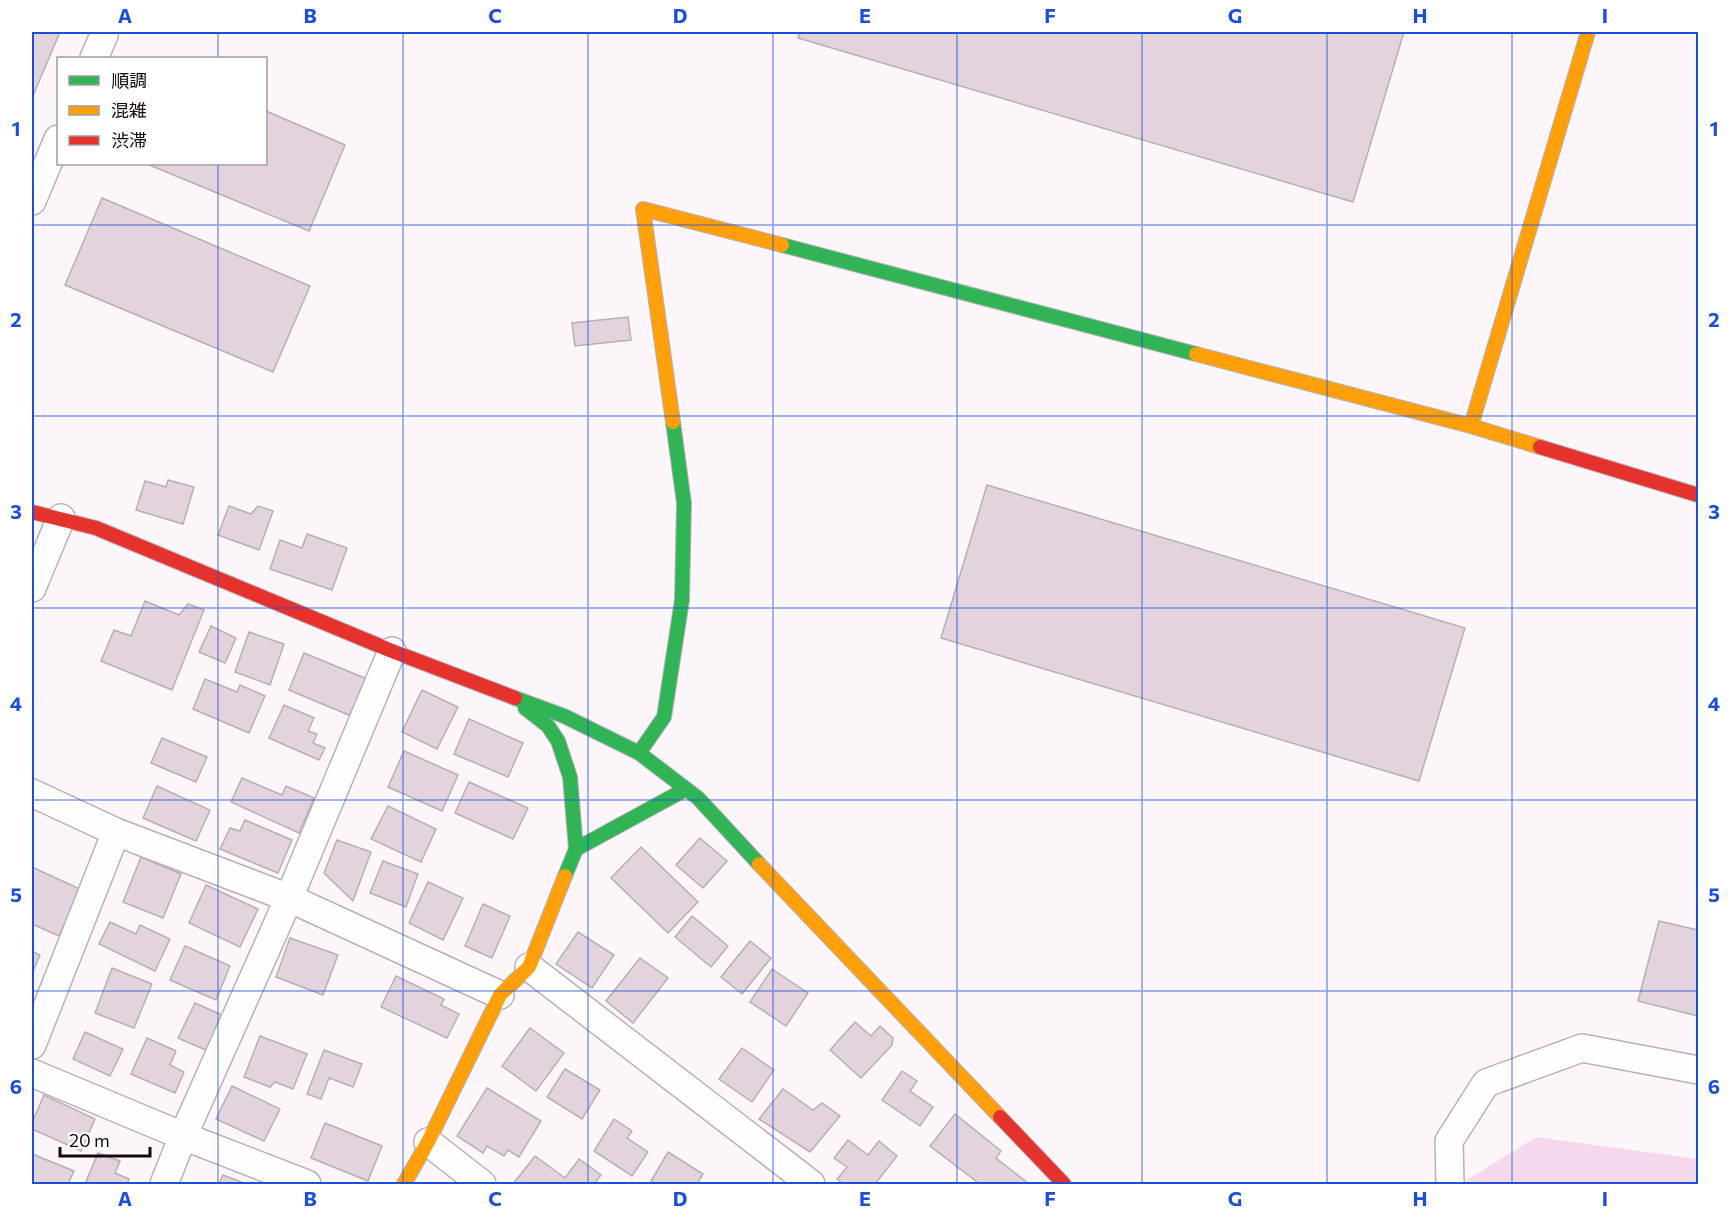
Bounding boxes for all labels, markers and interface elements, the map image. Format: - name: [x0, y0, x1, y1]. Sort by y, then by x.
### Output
- text: A: [118, 3, 132, 27]
- text: B: [303, 3, 317, 27]
- text: C: [488, 3, 502, 27]
- text: D: [673, 3, 687, 27]
- text: E: [859, 3, 871, 27]
- text: F: [1044, 3, 1056, 27]
- text: G: [1228, 3, 1242, 27]
- text: H: [1413, 3, 1428, 27]
- text: I: [1602, 3, 1608, 27]
- legend: [57, 57, 267, 165]
- text: 順調: [111, 69, 147, 91]
- text: 混雑: [111, 99, 147, 121]
- text: 1: [11, 116, 21, 140]
- text: 1: [1709, 116, 1719, 140]
- text: 渋滞: [111, 129, 147, 151]
- text: 2: [10, 307, 22, 331]
- text: 2: [1708, 307, 1720, 331]
- text: 3: [10, 499, 22, 523]
- text: 3: [1708, 499, 1720, 523]
- text: 4: [10, 691, 22, 715]
- text: 4: [1708, 691, 1720, 715]
- text: 5: [10, 882, 22, 906]
- text: 5: [1708, 882, 1720, 906]
- text: 6: [10, 1074, 22, 1098]
- text: 6: [1708, 1074, 1720, 1098]
- scale bar: [60, 1120, 150, 1158]
- text: 20 m: [69, 1129, 110, 1151]
- text: A: [118, 1186, 132, 1210]
- text: B: [303, 1186, 317, 1210]
- text: C: [488, 1186, 502, 1210]
- text: D: [673, 1186, 687, 1210]
- text: E: [859, 1186, 871, 1210]
- text: F: [1044, 1186, 1056, 1210]
- text: G: [1228, 1186, 1242, 1210]
- text: H: [1413, 1186, 1428, 1210]
- text: I: [1602, 1186, 1608, 1210]

